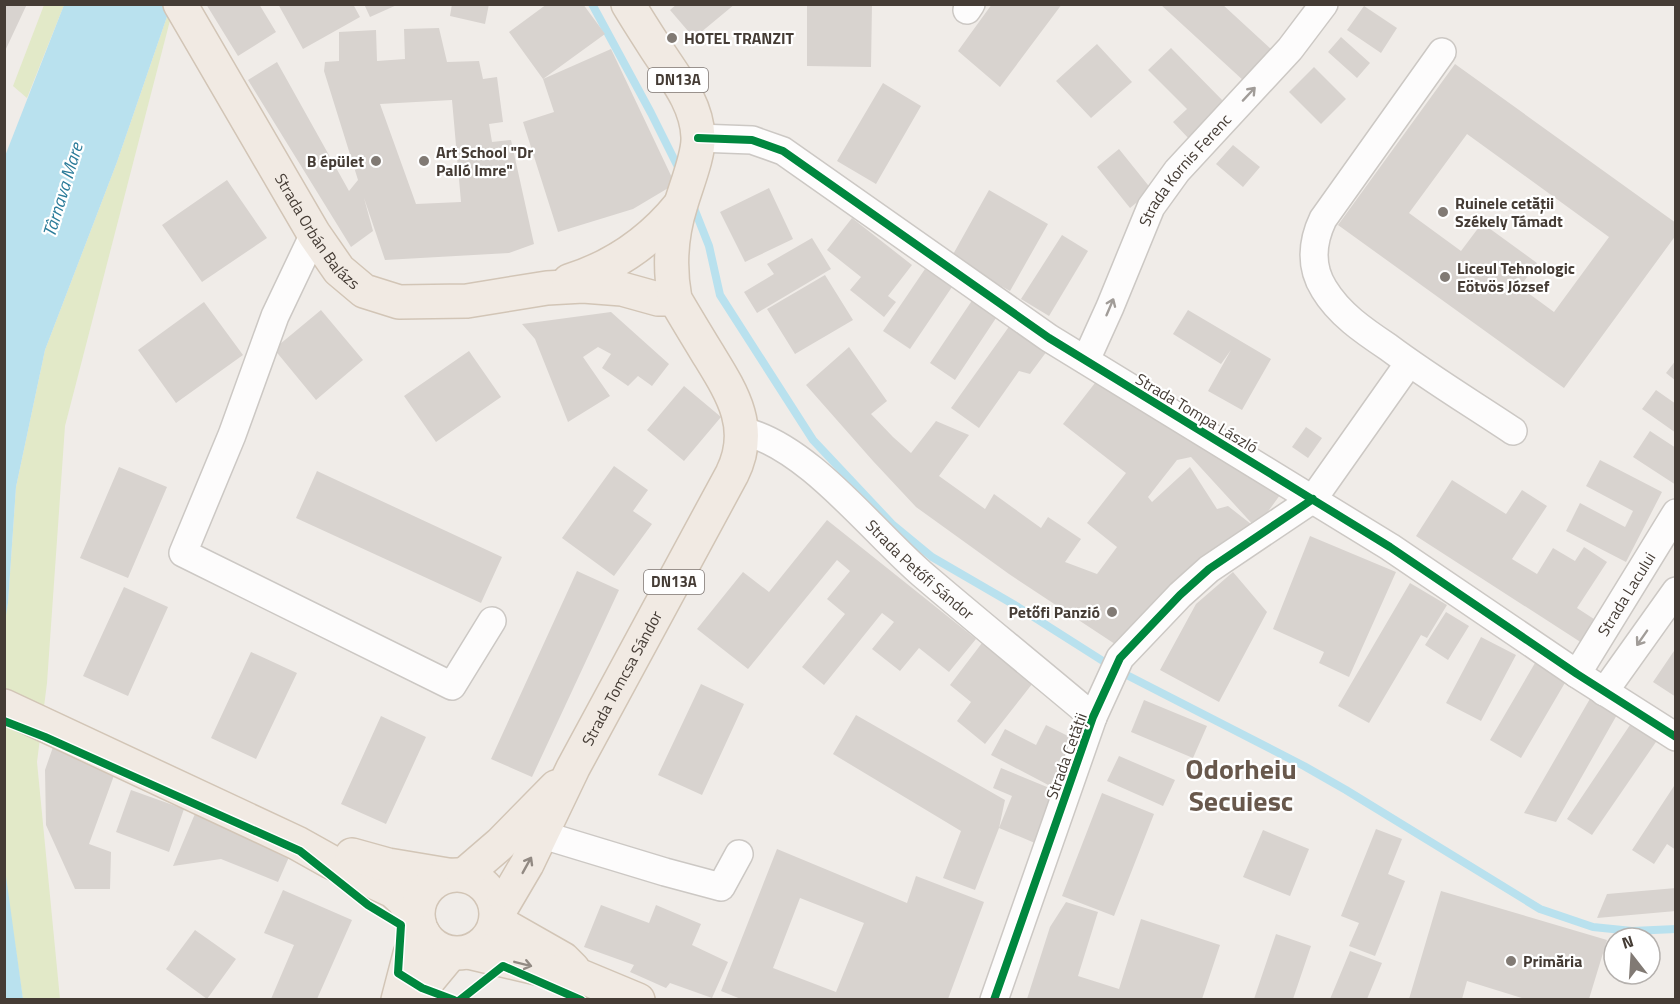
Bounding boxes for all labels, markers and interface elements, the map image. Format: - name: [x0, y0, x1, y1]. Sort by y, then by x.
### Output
- place label: HOTEL TRANZIT: [684, 26, 795, 50]
- marker: HOTEL TRANZIT: [665, 31, 679, 45]
- road number: DN13A: [648, 68, 708, 92]
- one-way arrow: [1241, 86, 1256, 101]
- street label: Strada Kornis Ferenc: [1132, 108, 1237, 230]
- water label: Târnava Mare: [35, 138, 90, 240]
- place label: Art School "Dr Palló Imre": [436, 140, 533, 182]
- place label: B épület: [307, 149, 364, 173]
- marker: B épület: [369, 154, 383, 168]
- marker: Art School "Dr Palló Imre": [417, 154, 431, 168]
- street label: Strada Orbán Balázs: [269, 169, 365, 295]
- place label: Ruinele cetății Székely Támadt: [1455, 191, 1563, 233]
- marker: Ruinele cetății Székely Támadt: [1436, 205, 1450, 219]
- place label: Liceul Tehnologic Eötvös József: [1457, 256, 1575, 298]
- marker: Liceul Tehnologic Eötvös József: [1438, 270, 1452, 284]
- one-way arrow: [1105, 298, 1116, 317]
- street label: Strada Tompa László: [1131, 367, 1263, 459]
- street label: Strada Petőfi Sándor: [860, 514, 980, 626]
- street label: Strada Lacului: [1591, 547, 1661, 641]
- road number: DN13A: [644, 570, 704, 594]
- place label: Petőfi Panzió: [1008, 600, 1100, 624]
- marker: Petőfi Panzió: [1105, 605, 1119, 619]
- street label: Strada Tomcsa Sándor: [575, 606, 668, 750]
- one-way arrow: [1636, 630, 1648, 646]
- street label: Strada Cetății: [1039, 709, 1093, 803]
- district label: Odorheiu Secuiesc: [1185, 747, 1297, 822]
- one-way arrow: [521, 857, 533, 874]
- north arrow: [1602, 926, 1662, 986]
- text: N: [1619, 929, 1636, 955]
- place label: Primăria: [1523, 949, 1582, 973]
- marker: Primăria: [1504, 954, 1518, 968]
- one-way arrow: [513, 959, 532, 970]

